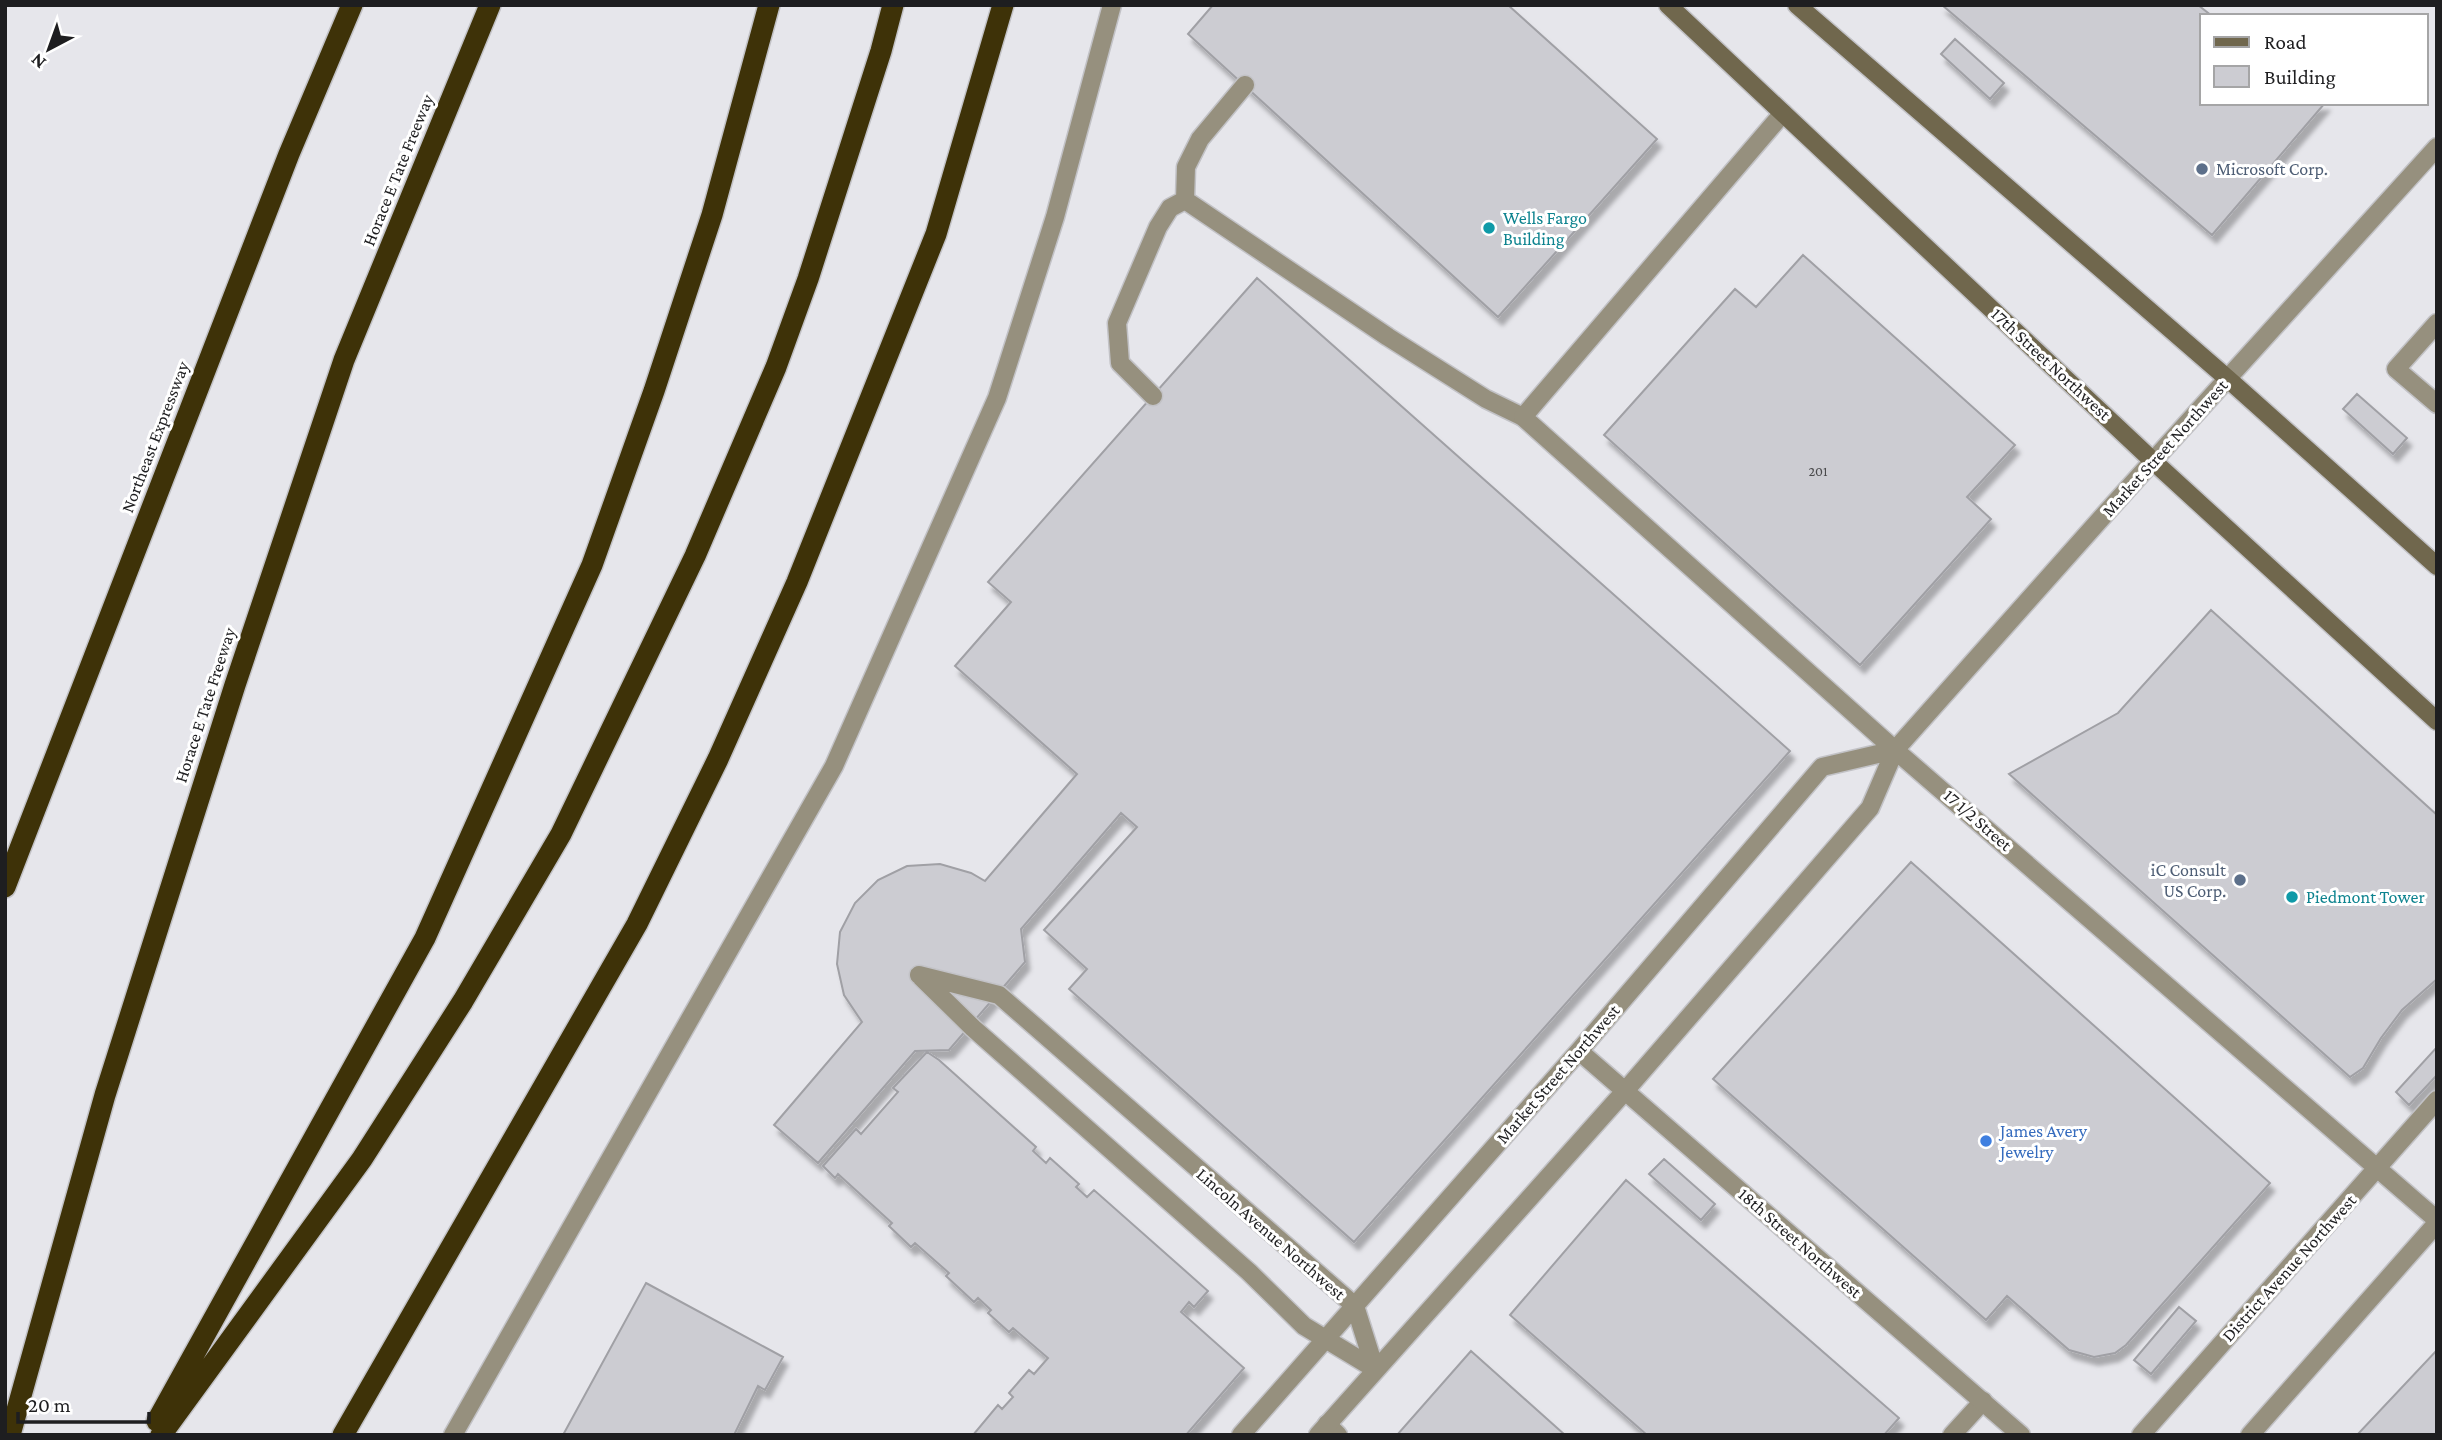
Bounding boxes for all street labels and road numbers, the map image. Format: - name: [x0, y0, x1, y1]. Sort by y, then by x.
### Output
- street label: Horace E Tate Freeway: [358, 91, 438, 249]
- street label: 17th Street Northwest: [1987, 304, 2115, 425]
- street label: Northeast Expressway: [117, 358, 193, 515]
- street label: Market Street Northwest: [2098, 375, 2233, 521]
- street label: Horace E Tate Freeway: [170, 624, 240, 785]
- street label: 17 1/2 Street: [1940, 785, 2017, 856]
- street label: Market Street Northwest: [1492, 1000, 1624, 1148]
- street label: Lincoln Avenue Northwest: [1193, 1164, 1350, 1305]
- street label: 18th Street Northwest: [1734, 1184, 1867, 1303]
- street label: District Avenue Northwest: [2218, 1190, 2361, 1346]

